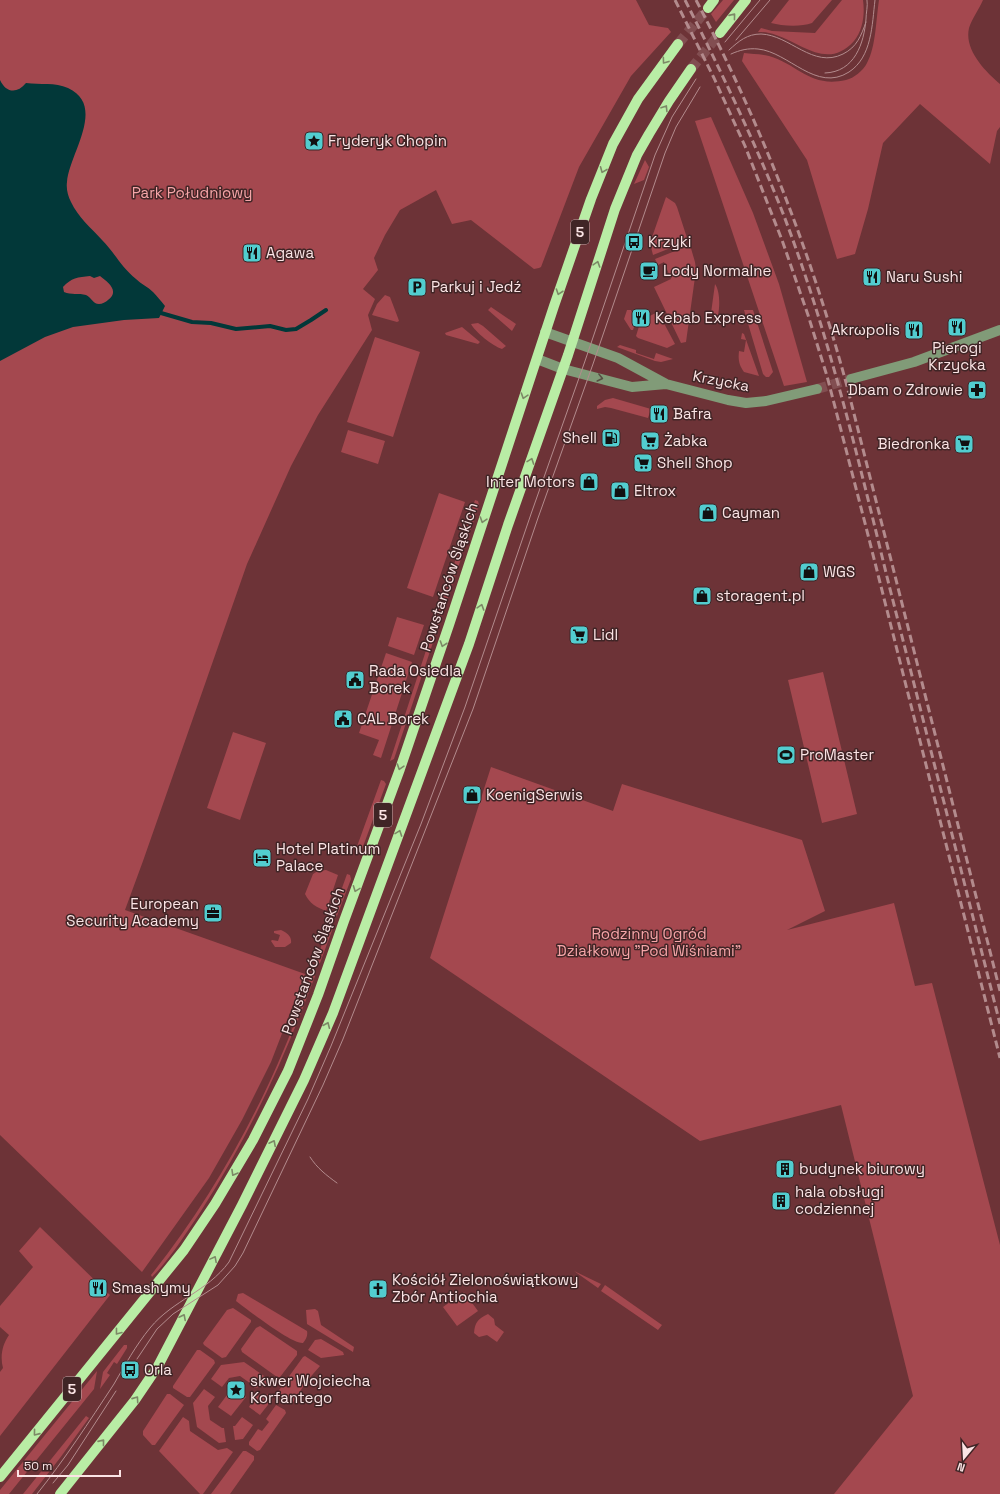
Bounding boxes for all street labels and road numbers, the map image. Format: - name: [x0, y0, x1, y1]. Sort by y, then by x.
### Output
- road number: 5: [571, 220, 589, 244]
- street label: Krzycka: [691, 366, 751, 395]
- street label: Powstańców Śląskich: [415, 500, 482, 654]
- road number: 5: [374, 803, 392, 827]
- street label: Powstańców Śląskich: [277, 885, 348, 1037]
- road number: 5: [63, 1377, 81, 1401]

